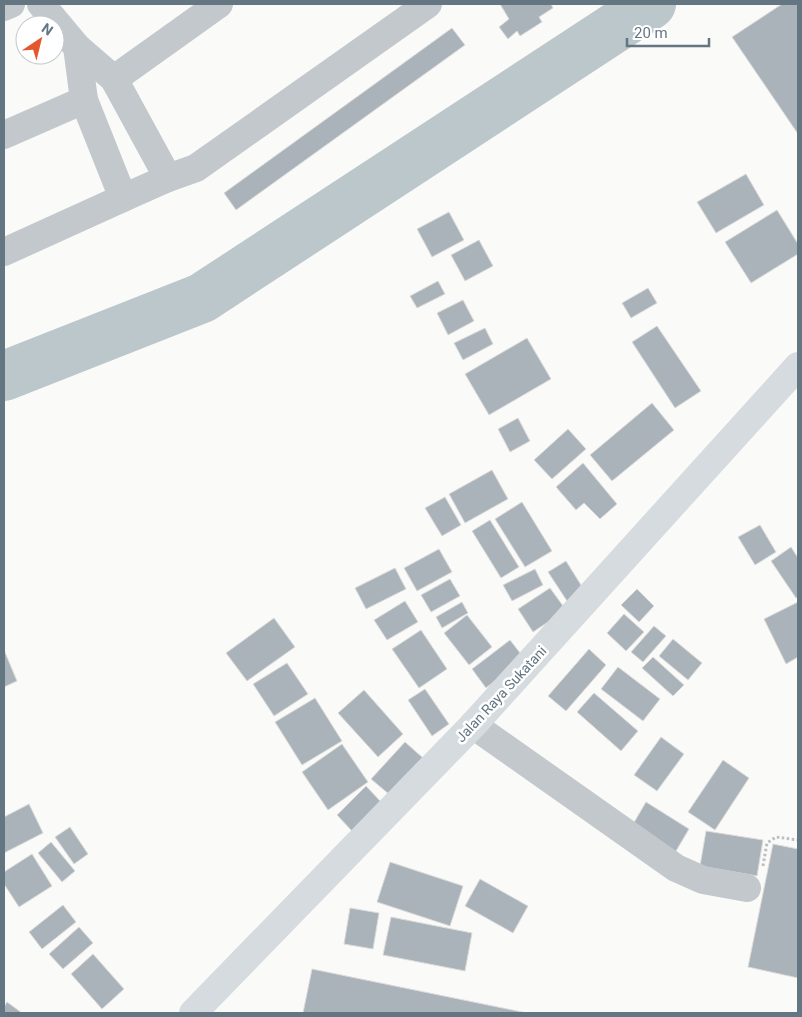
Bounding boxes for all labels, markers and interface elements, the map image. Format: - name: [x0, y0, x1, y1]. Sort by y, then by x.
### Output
- north arrow: [15, 15, 65, 65]
- scale bar: [627, 15, 710, 47]
- text: N: [39, 20, 56, 39]
- text: 20 m: [634, 24, 668, 42]
- street label: Jalan Raya Sukatani: [452, 643, 550, 745]

